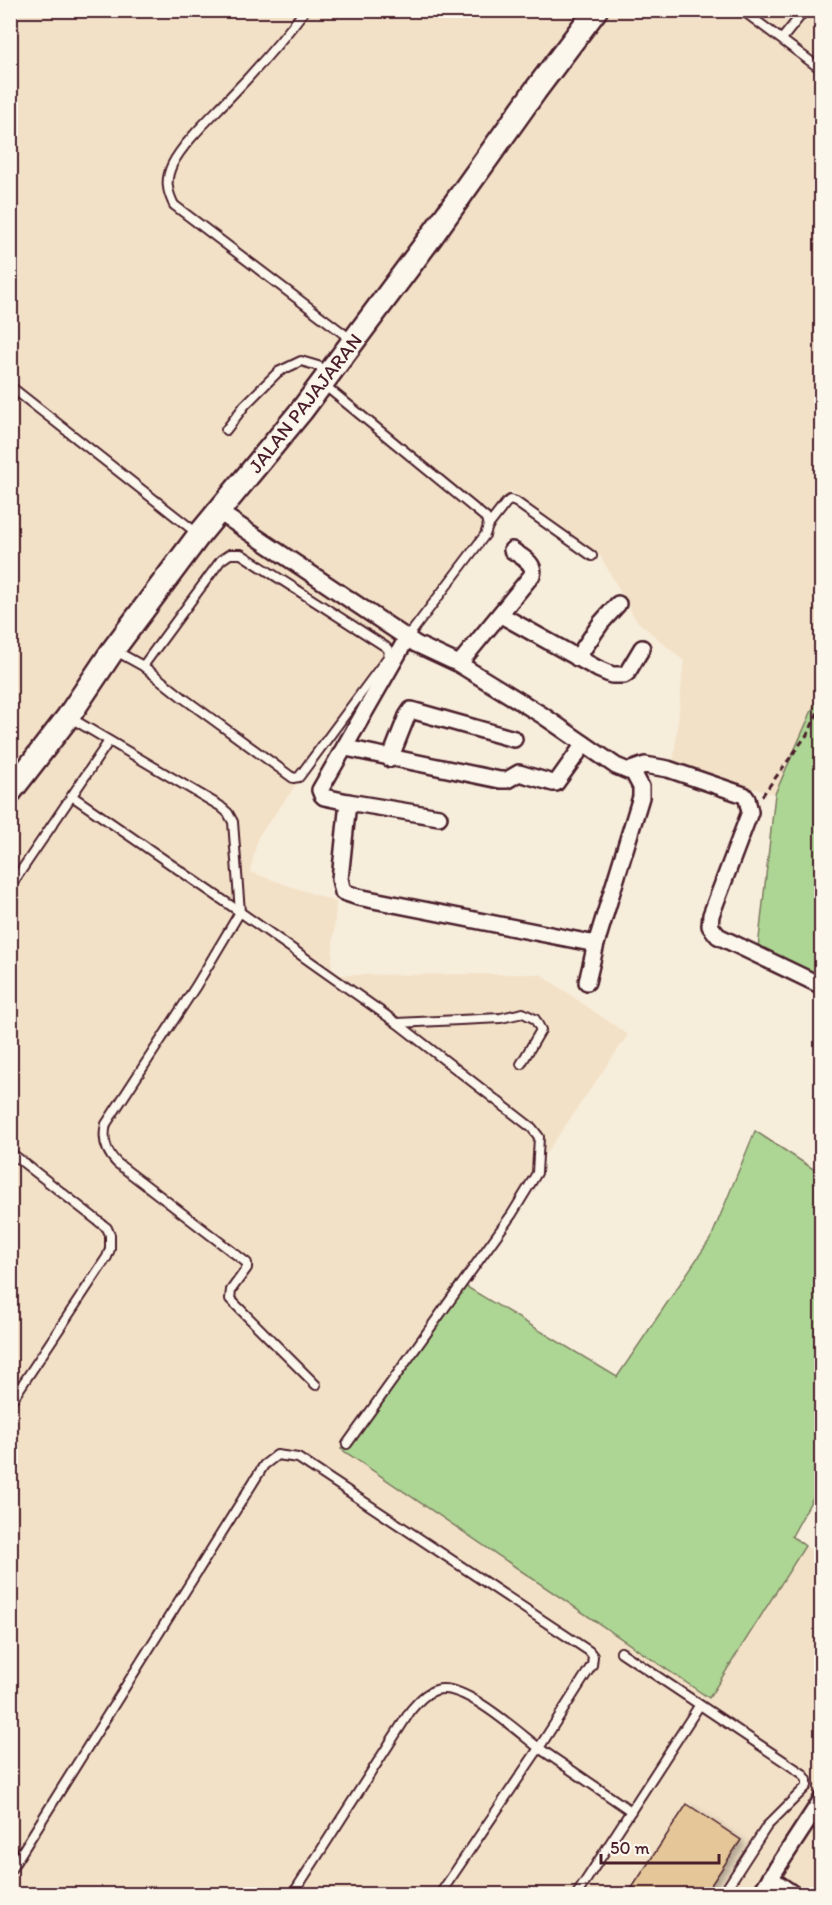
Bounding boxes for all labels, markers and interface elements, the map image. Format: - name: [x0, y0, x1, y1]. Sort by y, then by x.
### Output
- street label: JALAN PAJAJARAN: [243, 328, 367, 478]
- scale bar: [601, 1827, 720, 1865]
- text: 50 m: [610, 1837, 650, 1859]

